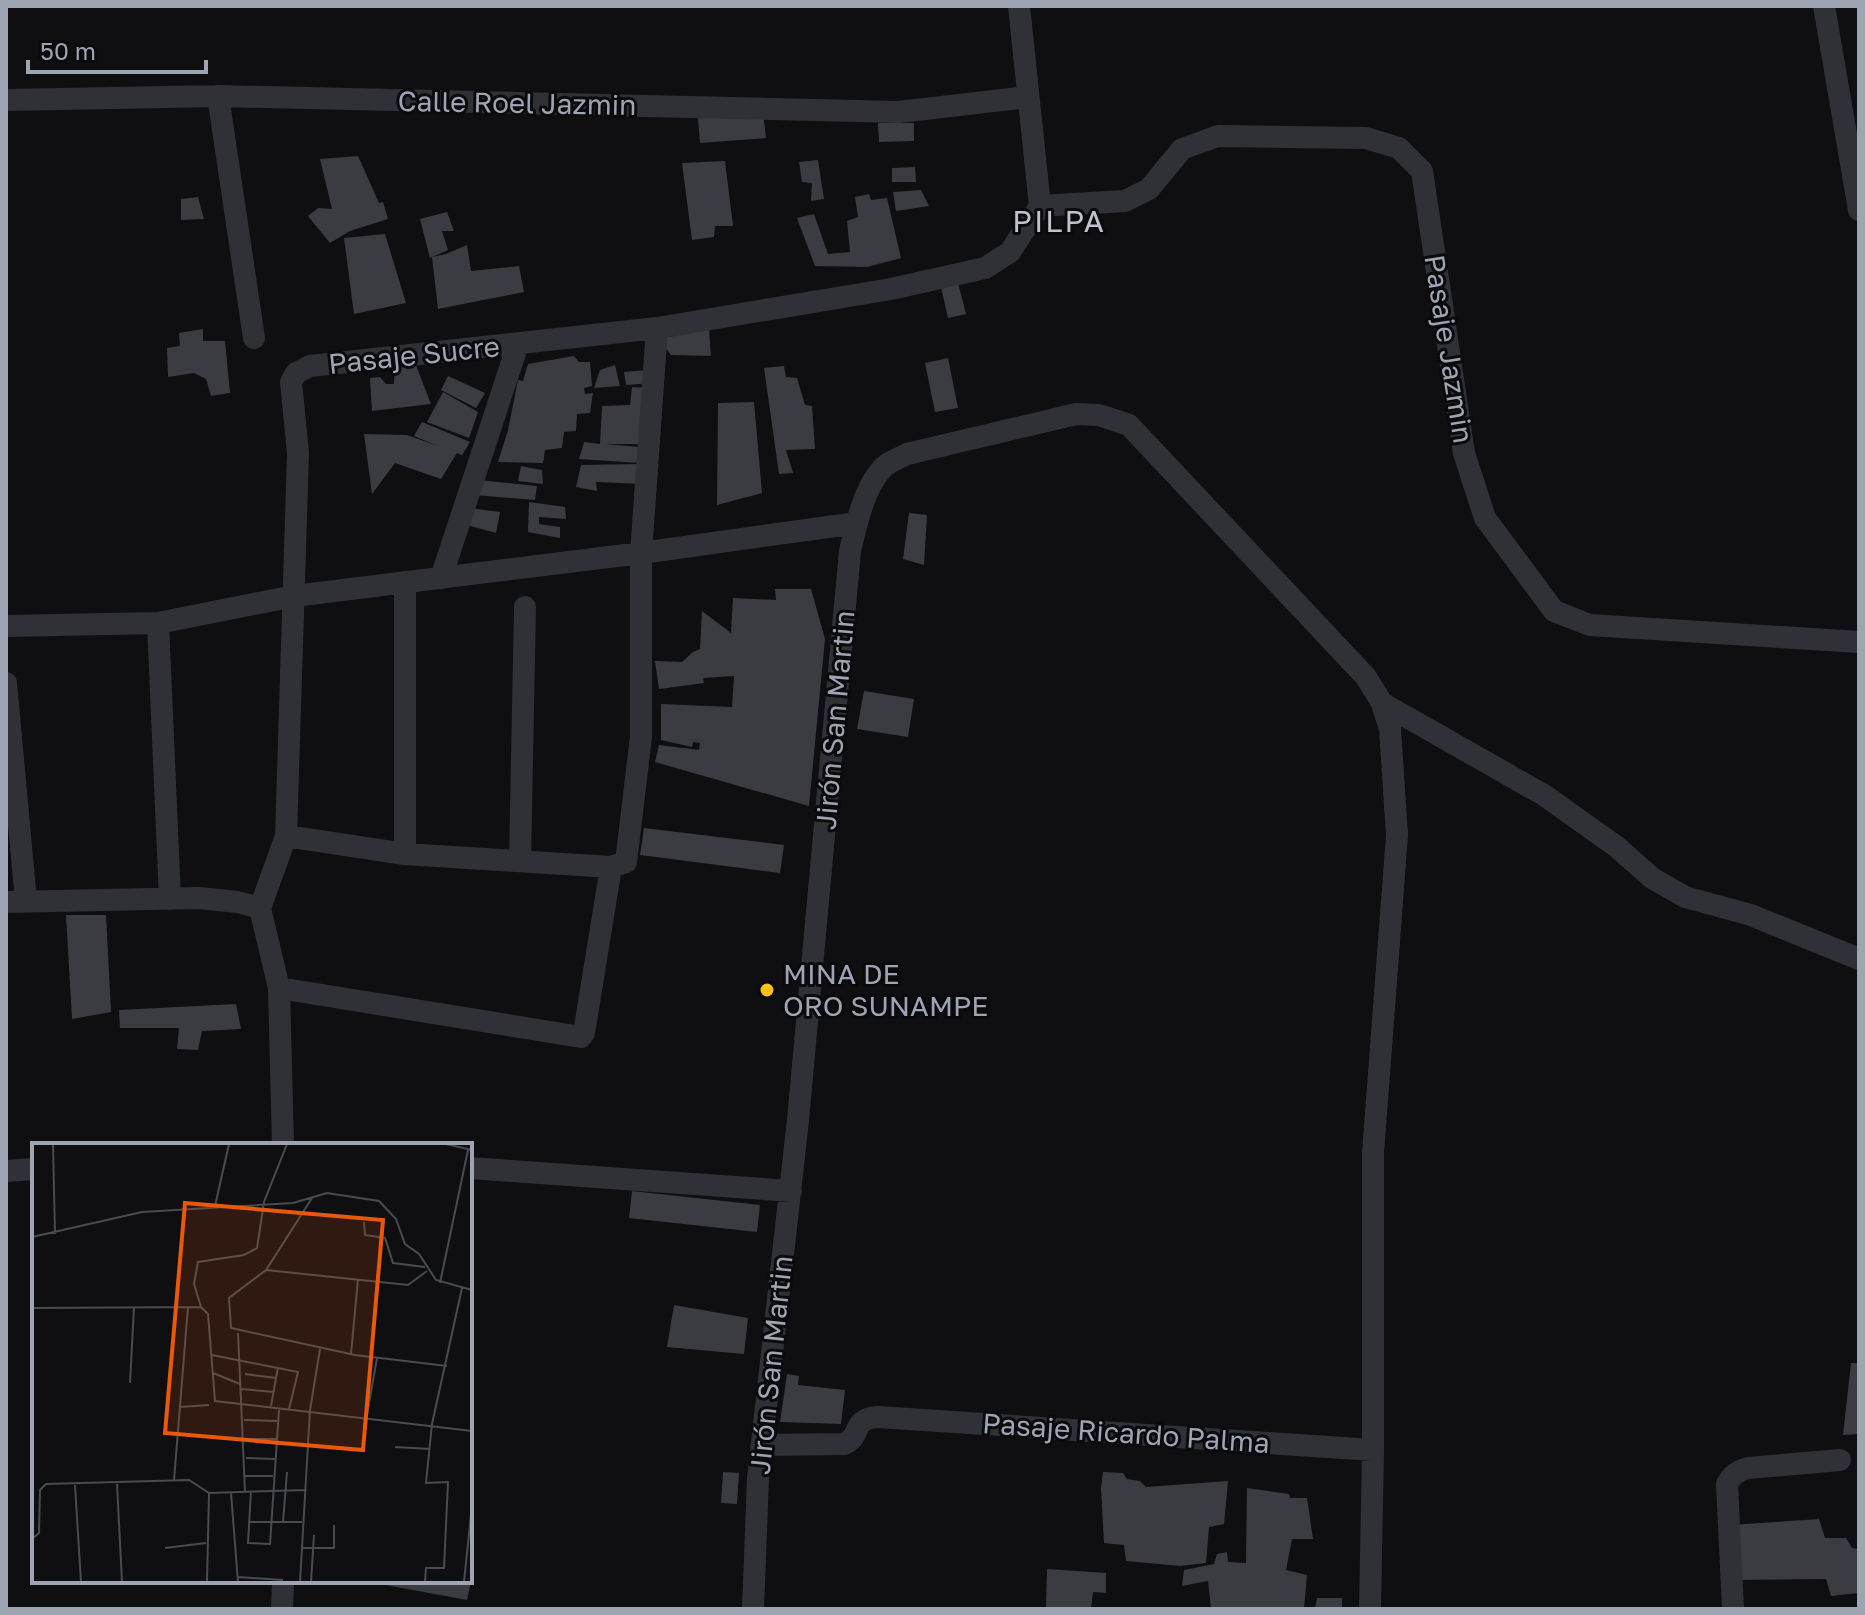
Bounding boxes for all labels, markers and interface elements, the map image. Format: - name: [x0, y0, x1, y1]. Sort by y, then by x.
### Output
- scale bar: [28, 24, 206, 74]
- text: 50 m: [40, 36, 96, 65]
- street label: Calle Roel Jazmin: [397, 84, 637, 121]
- district label: PILPA: [1012, 203, 1106, 239]
- street label: Pasaje Jazmin: [1418, 252, 1481, 446]
- street label: Pasaje Sucre: [327, 329, 501, 380]
- street label: Jirón San Martin: [808, 609, 861, 831]
- place label: MINA DE ORO SUNAMPE: [783, 957, 988, 1022]
- marker: MINA DE ORO SUNAMPE: [758, 981, 776, 999]
- inset map: [32, 1143, 472, 1583]
- street label: Jirón San Martin: [743, 1254, 798, 1476]
- street label: Pasaje Ricardo Palma: [981, 1406, 1271, 1459]

